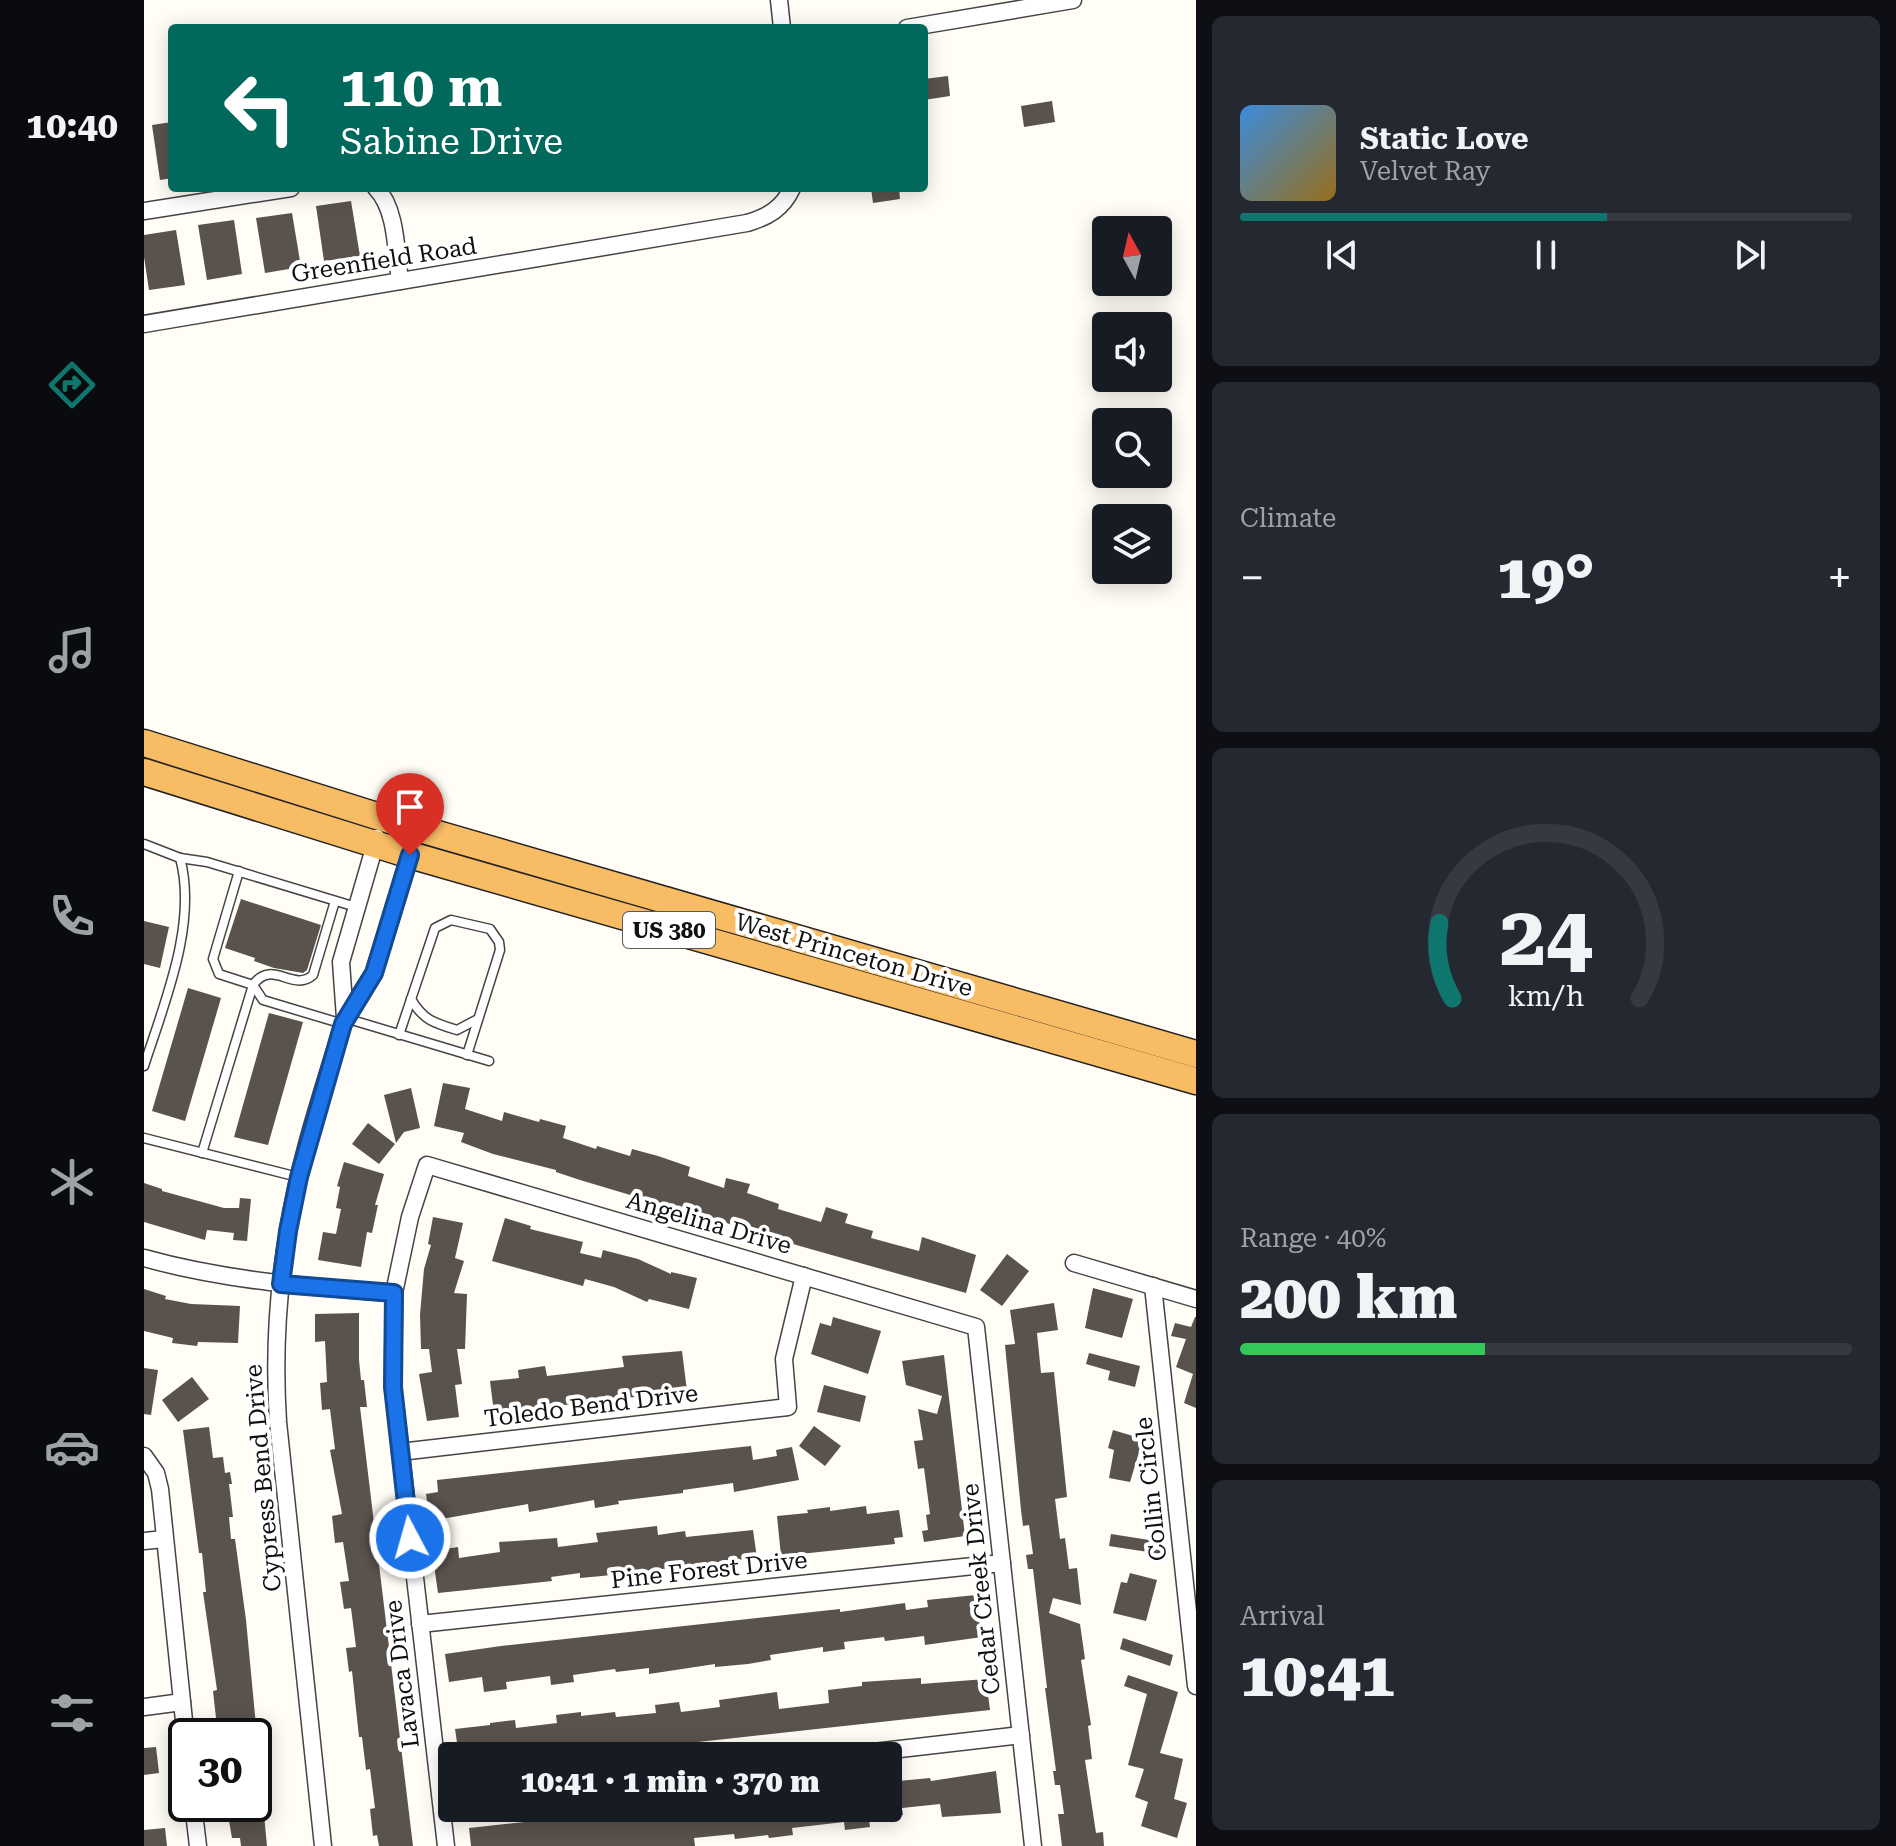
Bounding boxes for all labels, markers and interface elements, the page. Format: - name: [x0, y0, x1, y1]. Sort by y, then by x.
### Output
- text: 110 m: [340, 54, 502, 120]
- icon: left: [208, 56, 312, 160]
- text: 10:40: [26, 105, 118, 147]
- text: Sabine Drive: [340, 121, 563, 163]
- text: Static Love: [1360, 121, 1529, 156]
- text: Velvet Ray: [1360, 156, 1491, 186]
- north arrow: [1092, 216, 1172, 296]
- map controls: [1092, 216, 1172, 584]
- street label: Greenfield Road: [289, 232, 479, 288]
- icon: previous: [1320, 233, 1364, 277]
- icon: pause: [1524, 233, 1568, 277]
- icon: next: [1728, 233, 1772, 277]
- button: sound: [1092, 312, 1172, 392]
- icon: directions: [44, 357, 100, 413]
- button: search: [1092, 408, 1172, 488]
- text: Climate: [1240, 503, 1336, 533]
- button: layers: [1092, 504, 1172, 584]
- text: 19°: [1497, 542, 1595, 613]
- text: −: [1240, 552, 1265, 604]
- text: +: [1827, 552, 1852, 604]
- icon: music: [44, 622, 100, 678]
- pin: [376, 773, 444, 855]
- icon: arrive: [388, 785, 432, 829]
- icon: phone: [44, 888, 100, 944]
- text: 24: [1499, 888, 1593, 985]
- street label: West Princeton Drive: [732, 908, 976, 1002]
- road number: US 380: [623, 912, 715, 948]
- text: km/h: [1508, 979, 1584, 1013]
- icon: climate: [44, 1154, 100, 1210]
- street label: Angelina Drive: [623, 1186, 795, 1260]
- text: Range · 40%: [1240, 1223, 1386, 1253]
- text: 200 km: [1240, 1262, 1457, 1333]
- street label: Cypress Bend Drive: [239, 1363, 287, 1593]
- street label: Toledo Bend Drive: [483, 1379, 699, 1433]
- street label: Collin Circle: [1130, 1416, 1172, 1562]
- icon: car: [44, 1419, 100, 1475]
- street label: Cedar Creek Drive: [956, 1482, 1006, 1696]
- position arrow: [368, 1496, 452, 1580]
- street label: Pine Forest Drive: [609, 1546, 809, 1594]
- street label: Lavaca Drive: [379, 1598, 425, 1750]
- text: Arrival: [1240, 1601, 1325, 1631]
- text: 10:41: [1240, 1640, 1394, 1711]
- icon: filters: [44, 1685, 100, 1741]
- speed limit sign: 30: [168, 1718, 272, 1822]
- text: 10:41 · 1 min · 370 m: [520, 1764, 820, 1799]

